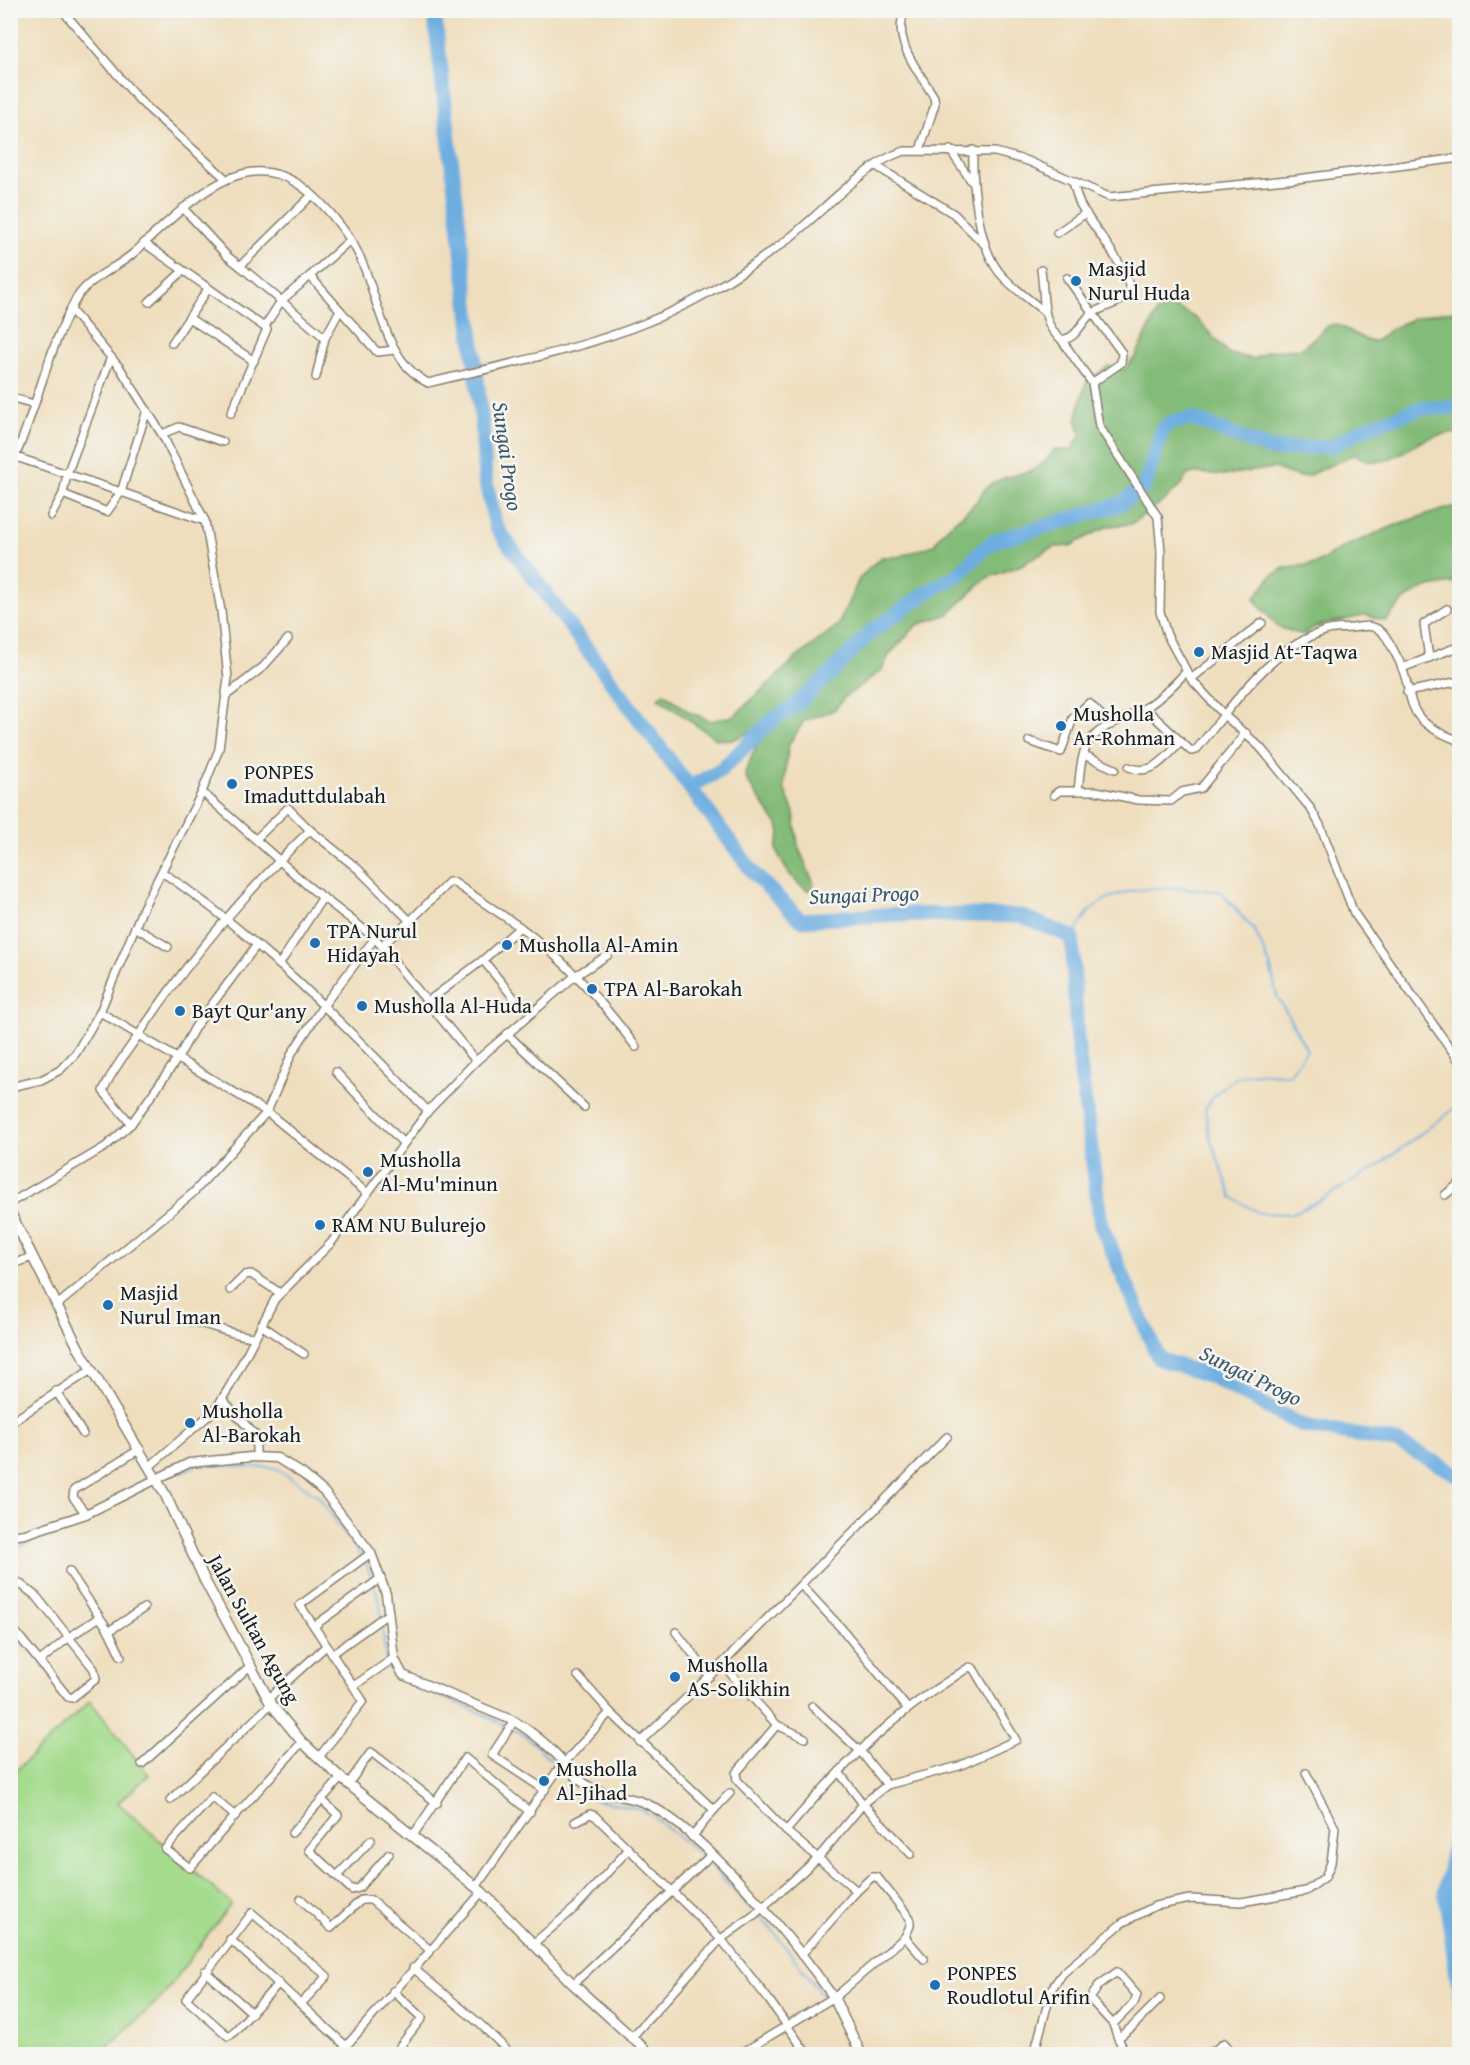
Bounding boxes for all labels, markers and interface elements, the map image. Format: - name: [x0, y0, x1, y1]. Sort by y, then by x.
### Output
- place label: Masjid Nurul Huda: [1088, 253, 1190, 308]
- marker: Masjid Nurul Huda: [1069, 274, 1083, 288]
- water label: Sungai Progo: [485, 399, 531, 513]
- place label: Masjid At-Taqwa: [1211, 636, 1358, 667]
- marker: Masjid At-Taqwa: [1192, 645, 1206, 659]
- place label: Musholla Ar-Rohman: [1073, 698, 1175, 753]
- marker: Musholla Ar-Rohman: [1054, 719, 1068, 733]
- place label: PONPES Imaduttdulabah: [244, 756, 386, 811]
- marker: PONPES Imaduttdulabah: [225, 777, 239, 791]
- water label: Sungai Progo: [808, 876, 920, 912]
- place label: TPA Nurul Hidayah: [327, 915, 417, 970]
- place label: Musholla Al-Amin: [519, 929, 678, 960]
- marker: TPA Nurul Hidayah: [308, 936, 322, 950]
- marker: Musholla Al-Amin: [500, 938, 514, 952]
- place label: TPA Al-Barokah: [604, 973, 742, 1004]
- marker: TPA Al-Barokah: [585, 982, 599, 996]
- place label: Musholla Al-Huda: [374, 990, 532, 1021]
- place label: Bayt Qur'any: [192, 995, 307, 1026]
- marker: Musholla Al-Huda: [355, 999, 369, 1013]
- marker: Bayt Qur'any: [173, 1004, 187, 1018]
- place label: Musholla Al-Mu'minun: [380, 1144, 498, 1199]
- marker: Musholla Al-Mu'minun: [361, 1165, 375, 1179]
- place label: RAM NU Bulurejo: [332, 1209, 486, 1240]
- marker: RAM NU Bulurejo: [313, 1218, 327, 1232]
- place label: Masjid Nurul Iman: [120, 1277, 221, 1332]
- marker: Masjid Nurul Iman: [101, 1298, 115, 1312]
- water label: Sungai Progo: [1195, 1337, 1307, 1413]
- place label: Musholla Al-Barokah: [202, 1395, 301, 1450]
- marker: Musholla Al-Barokah: [183, 1416, 197, 1430]
- street label: Jalan Sultan Agung: [199, 1546, 309, 1710]
- place label: Musholla AS-Solikhin: [687, 1649, 790, 1704]
- marker: Musholla AS-Solikhin: [668, 1670, 682, 1684]
- place label: Musholla Al-Jihad: [556, 1753, 637, 1808]
- marker: Musholla Al-Jihad: [537, 1774, 551, 1788]
- place label: PONPES Roudlotul Arifin: [947, 1957, 1090, 2012]
- marker: PONPES Roudlotul Arifin: [928, 1978, 942, 1992]

